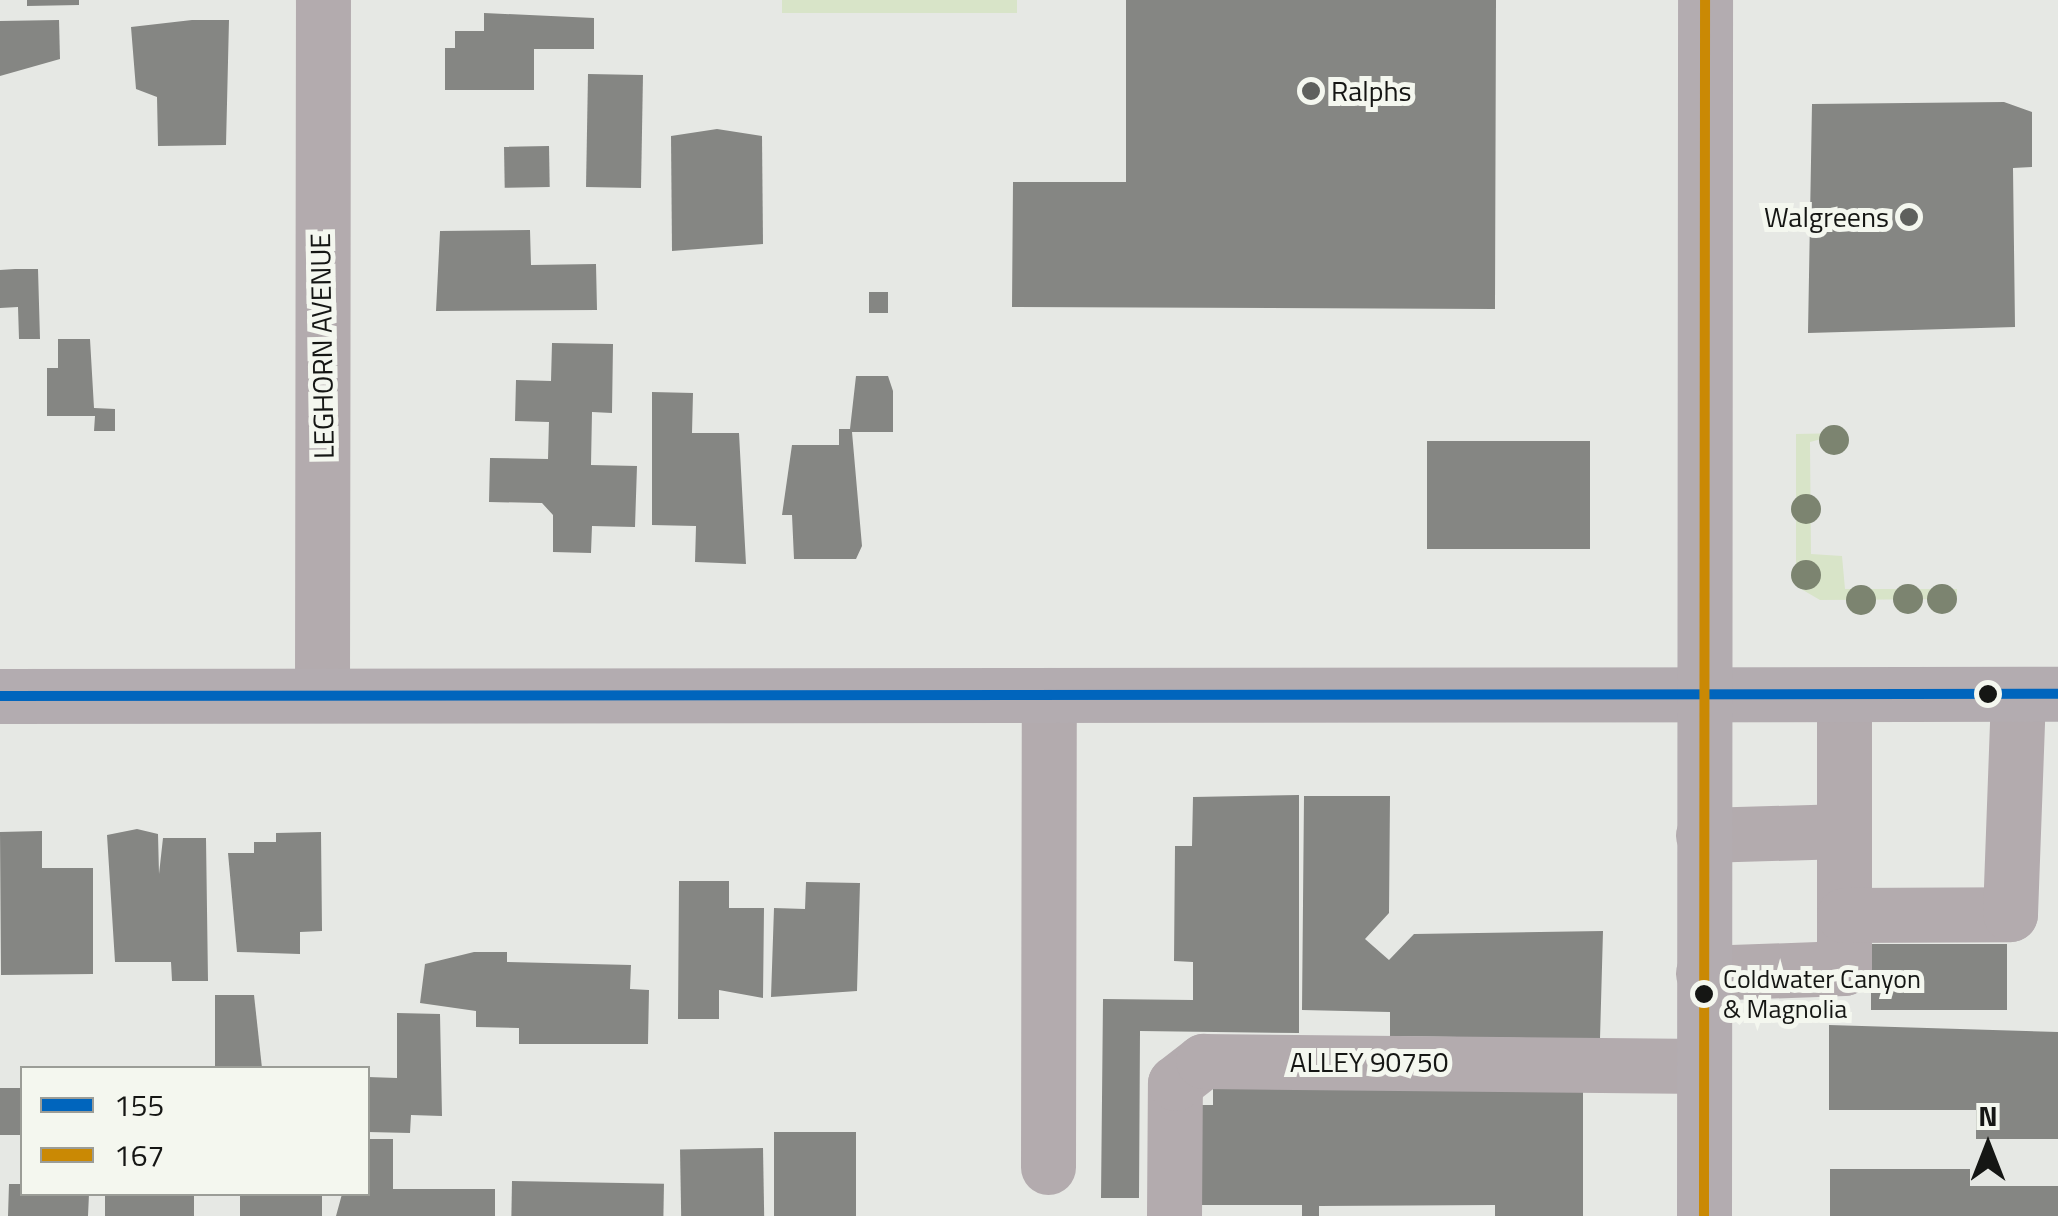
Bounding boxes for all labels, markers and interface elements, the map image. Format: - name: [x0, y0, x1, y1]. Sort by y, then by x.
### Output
- place label: Ralphs: [1331, 74, 1412, 108]
- marker: Ralphs: [1300, 80, 1322, 102]
- place label: Walgreens: [1764, 200, 1889, 234]
- marker: Walgreens: [1898, 206, 1920, 228]
- street label: LEGHORN AVENUE: [303, 233, 341, 459]
- unlabelled marker: [1978, 684, 1998, 704]
- place label: Coldwater Canyon & Magnolia: [1723, 963, 1921, 1024]
- marker: Coldwater Canyon & Magnolia: [1694, 984, 1714, 1004]
- street label: ALLEY 90750: [1290, 1045, 1448, 1079]
- legend: [20, 1066, 370, 1196]
- text: 155: [114, 1082, 164, 1128]
- text: N: [1978, 1094, 1998, 1137]
- north arrow: [1938, 1096, 2038, 1196]
- text: 167: [114, 1132, 164, 1178]

